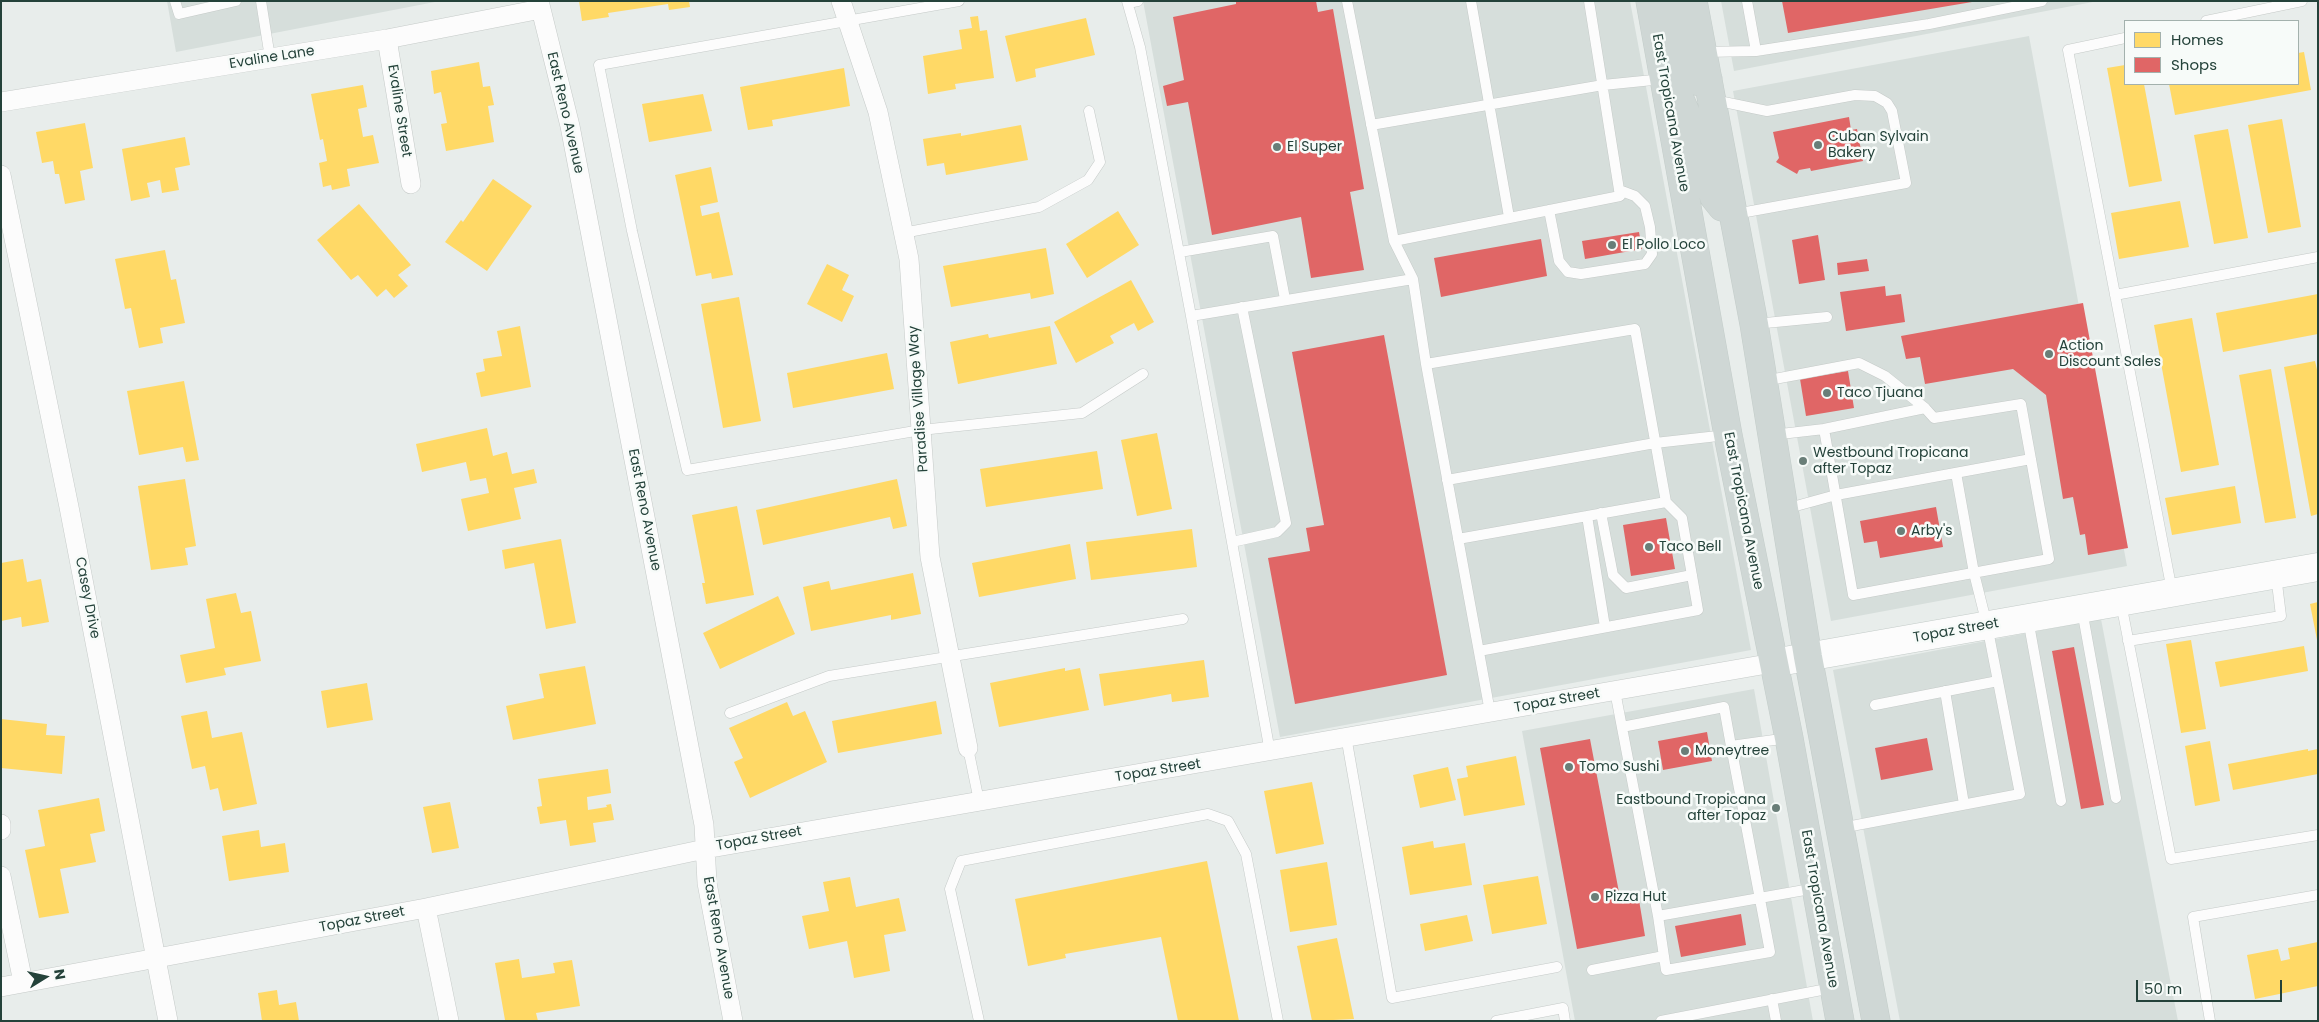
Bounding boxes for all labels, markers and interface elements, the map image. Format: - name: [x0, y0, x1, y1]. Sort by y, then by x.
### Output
- legend: [2124, 20, 2299, 85]
- text: Homes: [2171, 29, 2224, 50]
- street label: East Tropicana Avenue: [1648, 33, 1692, 193]
- street label: Evaline Lane: [228, 43, 316, 73]
- street label: East Reno Avenue: [543, 51, 587, 175]
- text: Shops: [2171, 54, 2217, 75]
- street label: Evaline Street: [383, 63, 415, 159]
- place label: Cuban Sylvain Bakery: [1828, 129, 1929, 162]
- place label: El Super: [1287, 139, 1342, 155]
- marker: Cuban Sylvain Bakery: [1812, 139, 1824, 151]
- marker: El Super: [1271, 141, 1283, 153]
- place label: El Pollo Loco: [1622, 237, 1705, 253]
- marker: El Pollo Loco: [1606, 239, 1618, 251]
- street label: Paradise Village Way: [905, 325, 933, 473]
- place label: Action Discount Sales: [2059, 338, 2161, 371]
- marker: Action Discount Sales: [2043, 348, 2055, 360]
- place label: Taco Tjuana: [1837, 385, 1923, 401]
- marker: Taco Tjuana: [1821, 387, 1833, 399]
- street label: East Tropicana Avenue: [1719, 431, 1767, 591]
- place label: Westbound Tropicana after Topaz: [1813, 445, 1968, 478]
- street label: East Reno Avenue: [624, 447, 664, 573]
- marker: Westbound Tropicana after Topaz: [1797, 455, 1809, 467]
- place label: Arby's: [1911, 523, 1953, 539]
- marker: Arby's: [1895, 525, 1907, 537]
- place label: Taco Bell: [1659, 539, 1721, 555]
- marker: Taco Bell: [1643, 541, 1655, 553]
- street label: Casey Drive: [71, 556, 103, 640]
- street label: Topaz Street: [1912, 615, 2000, 647]
- street label: Topaz Street: [1513, 685, 1601, 717]
- place label: Moneytree: [1695, 743, 1769, 759]
- marker: Moneytree: [1679, 745, 1691, 757]
- street label: Topaz Street: [1114, 756, 1202, 786]
- place label: Tomo Sushi: [1579, 759, 1660, 775]
- marker: Tomo Sushi: [1563, 761, 1575, 773]
- place label: Eastbound Tropicana after Topaz: [1616, 792, 1766, 824]
- marker: Eastbound Tropicana after Topaz: [1770, 802, 1782, 814]
- street label: Topaz Street: [715, 823, 803, 855]
- street label: East Tropicana Avenue: [1797, 829, 1841, 989]
- street label: East Reno Avenue: [699, 875, 737, 1001]
- place label: Pizza Hut: [1605, 889, 1666, 905]
- marker: Pizza Hut: [1589, 891, 1601, 903]
- street label: Topaz Street: [318, 903, 406, 937]
- north arrow: [20, 952, 70, 1002]
- text: N: [49, 967, 71, 981]
- scale bar: [2139, 970, 2285, 1002]
- text: 50 m: [2144, 978, 2182, 999]

